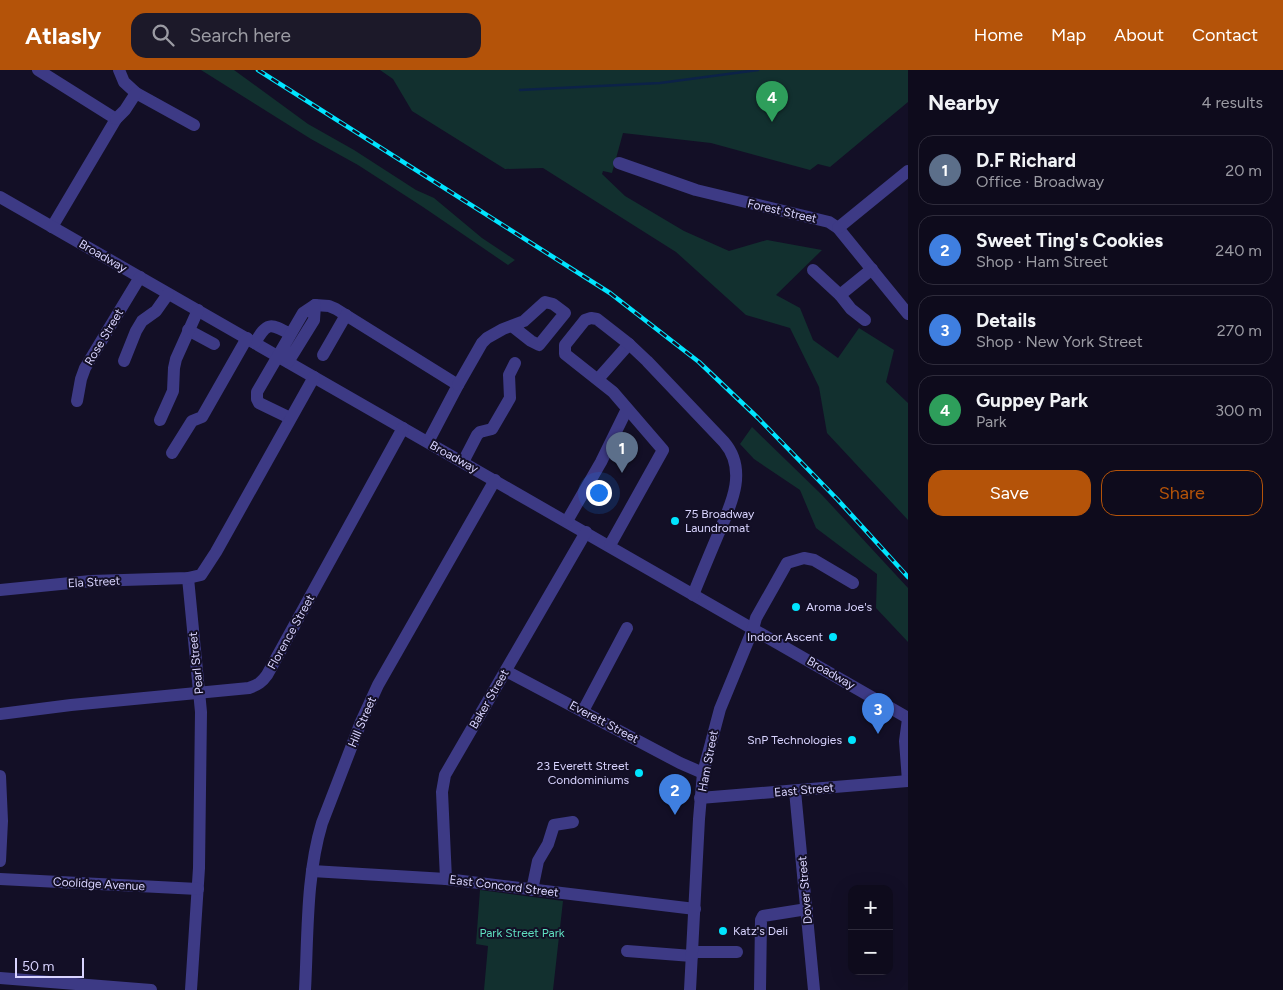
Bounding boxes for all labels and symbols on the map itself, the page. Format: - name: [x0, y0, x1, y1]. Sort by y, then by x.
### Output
- pin: 4: [756, 81, 788, 122]
- street label: Forest Street: [746, 196, 818, 226]
- street label: Broadway: [76, 237, 130, 276]
- street label: Rose Street: [82, 306, 127, 368]
- pin: 1: [606, 432, 638, 473]
- street label: Broadway: [427, 438, 481, 476]
- your location: [586, 480, 612, 506]
- place label: 75 Broadway Laundromat: [685, 507, 755, 535]
- marker: 75 Broadway Laundromat: [669, 515, 681, 527]
- street label: Ela Street: [67, 574, 121, 590]
- street label: Florence Street: [265, 592, 317, 672]
- place label: Aroma Joe's: [806, 600, 873, 614]
- marker: Aroma Joe's: [790, 601, 802, 613]
- place label: Indoor Ascent: [747, 630, 823, 644]
- street label: Pearl Street: [186, 631, 206, 695]
- marker: Indoor Ascent: [827, 631, 839, 643]
- street label: Broadway: [804, 654, 858, 693]
- street label: Baker Street: [466, 666, 512, 731]
- pin: 3: [862, 693, 894, 734]
- street label: Hill Street: [345, 694, 379, 749]
- street label: Everett Street: [567, 698, 641, 746]
- street label: Ham Street: [695, 729, 721, 793]
- place label: SnP Technologies: [747, 733, 842, 747]
- marker: SnP Technologies: [846, 734, 858, 746]
- place label: 23 Everett Street Condominiums: [537, 759, 629, 787]
- marker: 23 Everett Street Condominiums: [633, 767, 645, 779]
- pin: 2: [659, 774, 691, 815]
- street label: East Street: [774, 780, 835, 800]
- street label: Dover Street: [795, 855, 815, 925]
- street label: East Concord Street: [449, 872, 560, 900]
- street label: Coolidge Avenue: [53, 875, 146, 893]
- place label: Katz's Deli: [733, 924, 788, 938]
- marker: Katz's Deli: [717, 925, 729, 937]
- park label: Park Street Park: [479, 926, 565, 940]
- scale bar: [15, 955, 84, 978]

